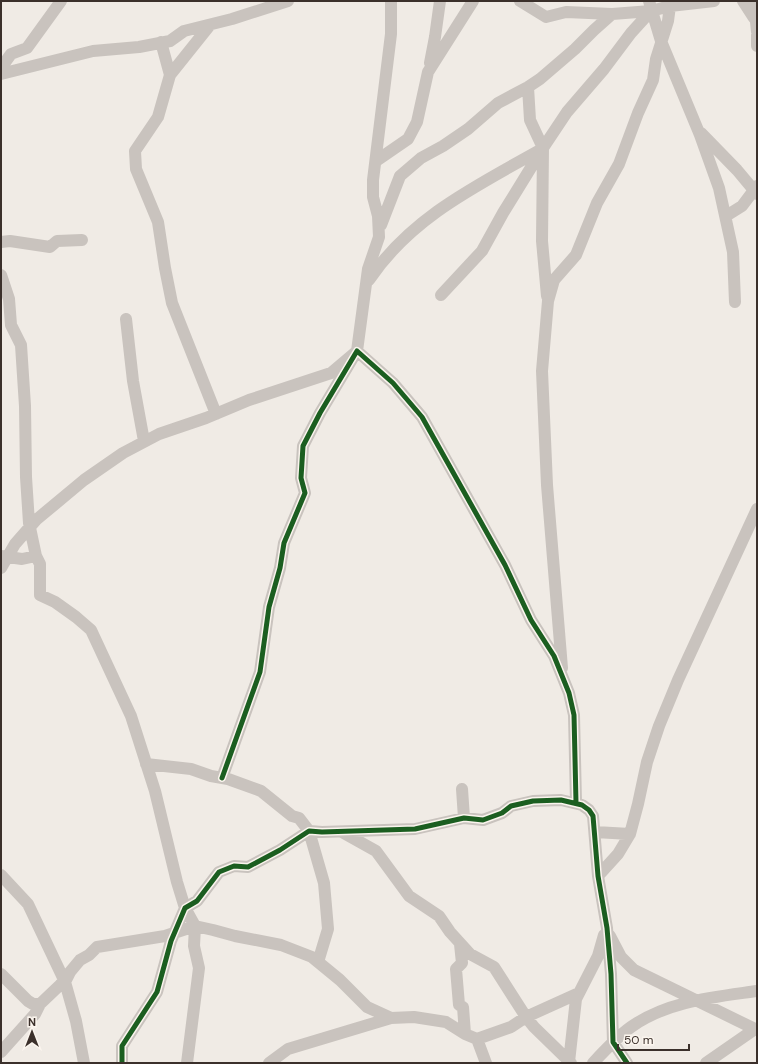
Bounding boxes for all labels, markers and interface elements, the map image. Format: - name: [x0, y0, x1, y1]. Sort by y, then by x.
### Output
- north arrow: [12, 1012, 52, 1052]
- text: N: [28, 1015, 36, 1029]
- scale bar: [618, 1026, 689, 1052]
- text: 50 m: [624, 1032, 653, 1048]

